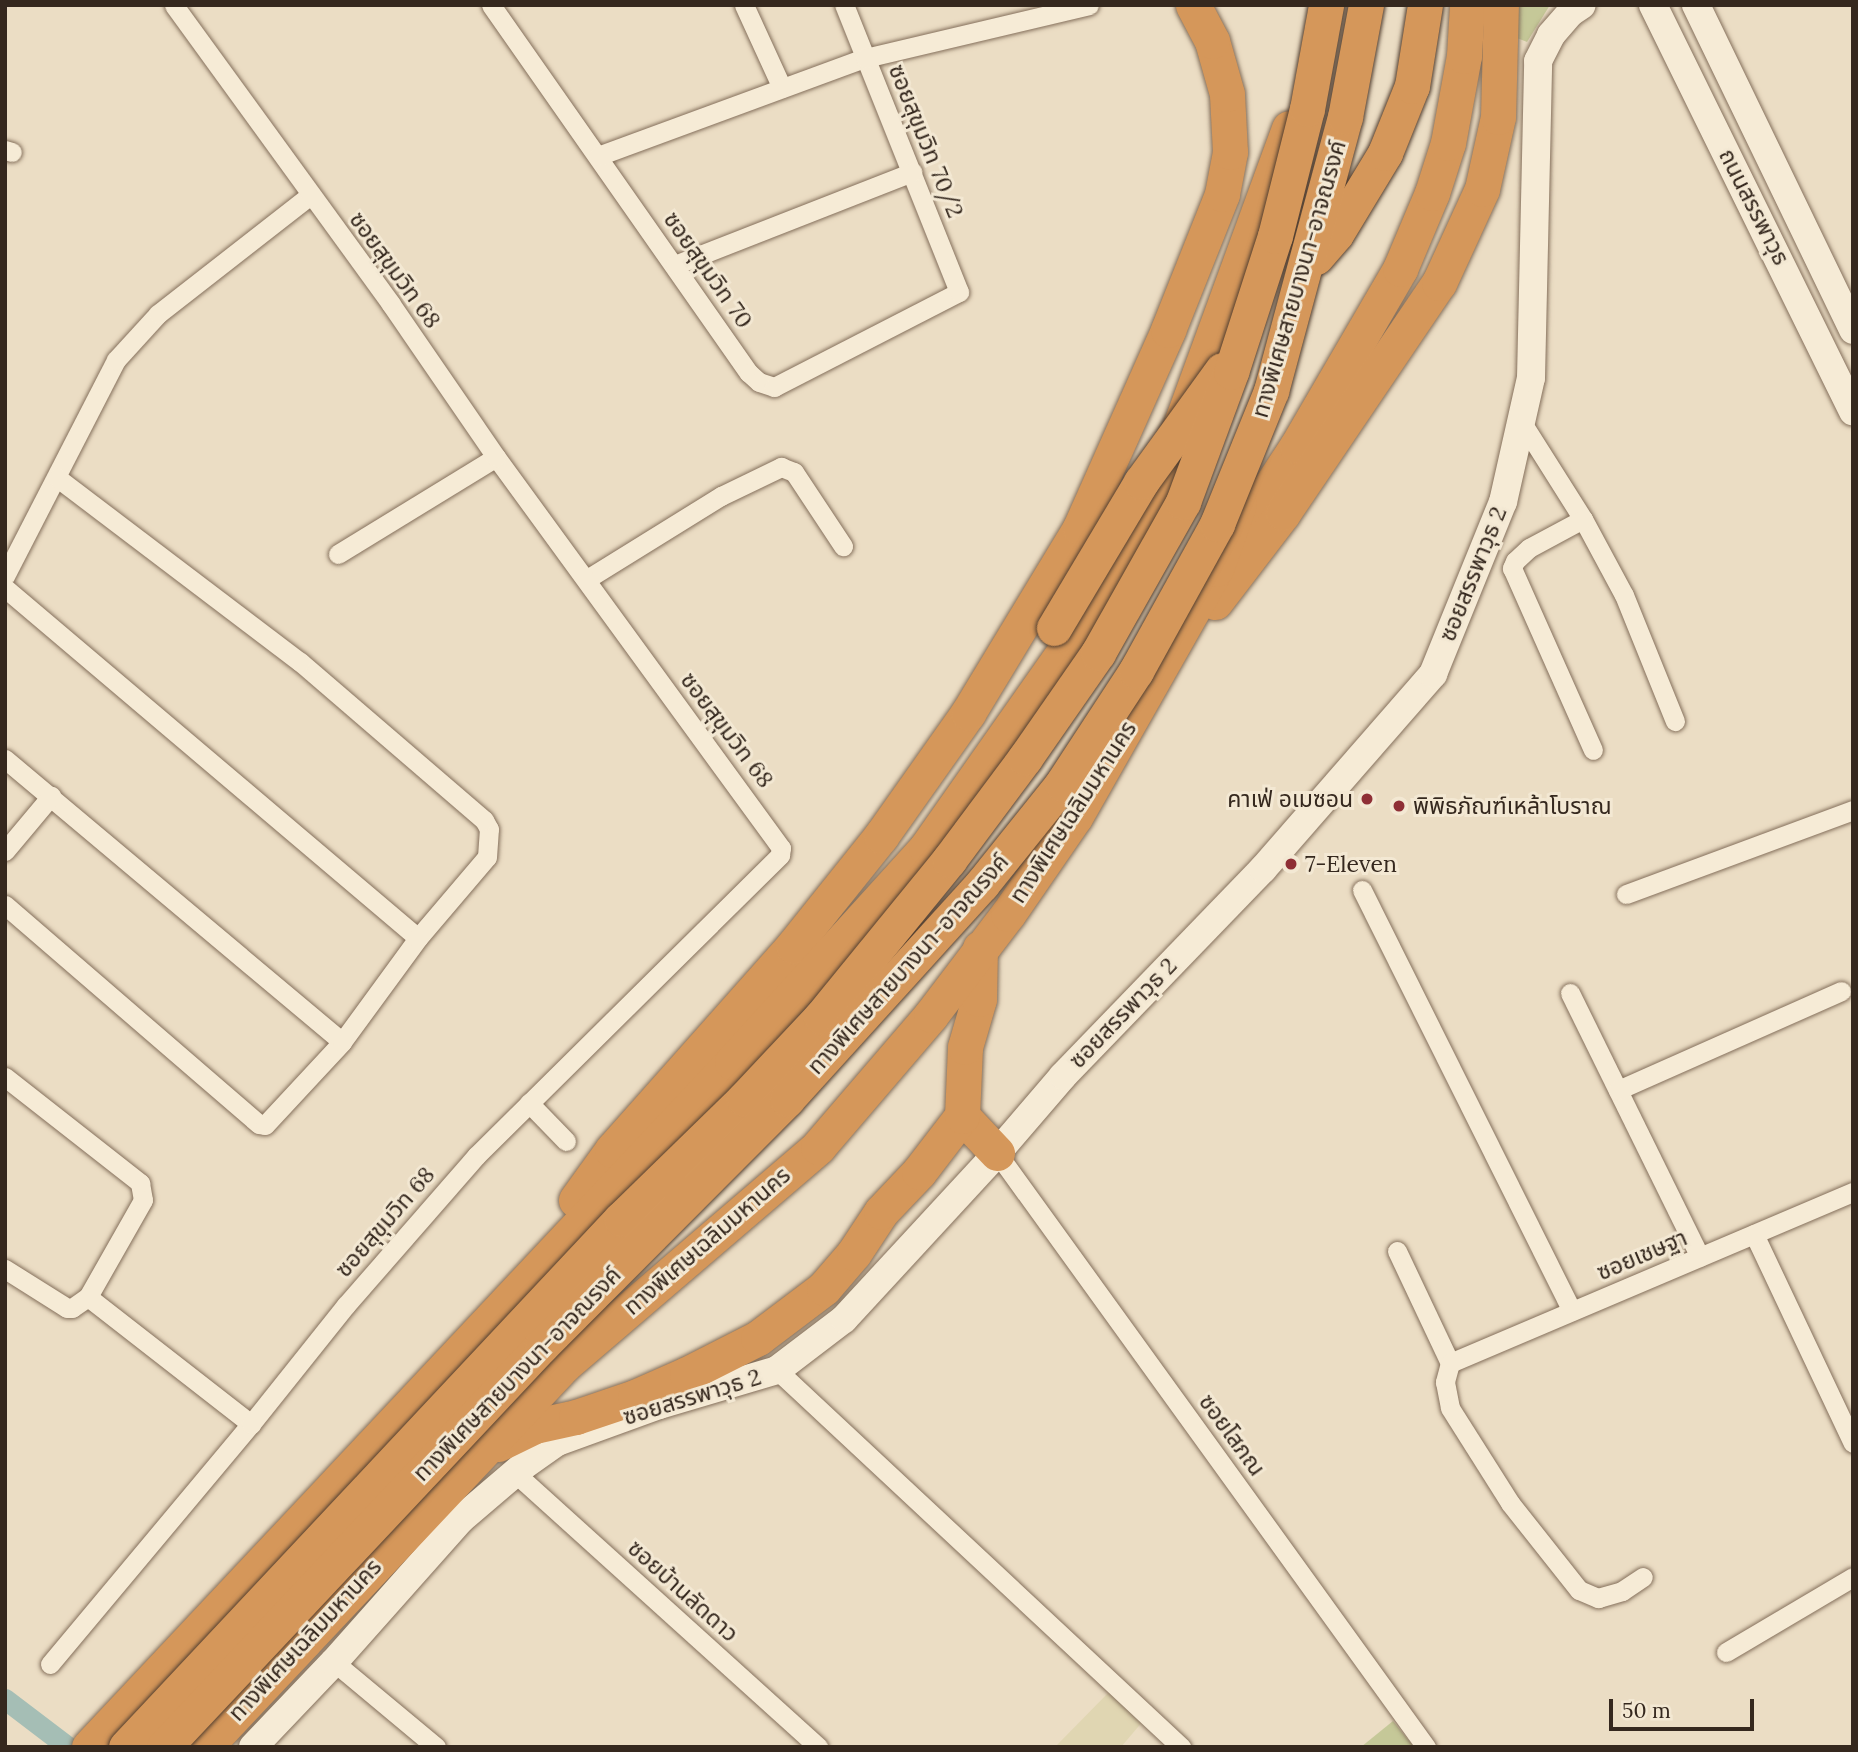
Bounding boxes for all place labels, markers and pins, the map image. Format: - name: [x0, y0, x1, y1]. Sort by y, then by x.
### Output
- place label: คาเฟ่ อเมซอน: [1227, 785, 1353, 813]
- marker: คาเฟ่ อเมซอน: [1359, 791, 1375, 807]
- place label: พิพิธภัณฑ์เหล้าโบราณ: [1413, 792, 1612, 820]
- marker: พิพิธภัณฑ์เหล้าโบราณ: [1391, 798, 1407, 814]
- place label: 7-Eleven: [1305, 850, 1397, 878]
- marker: 7-Eleven: [1283, 856, 1299, 872]

